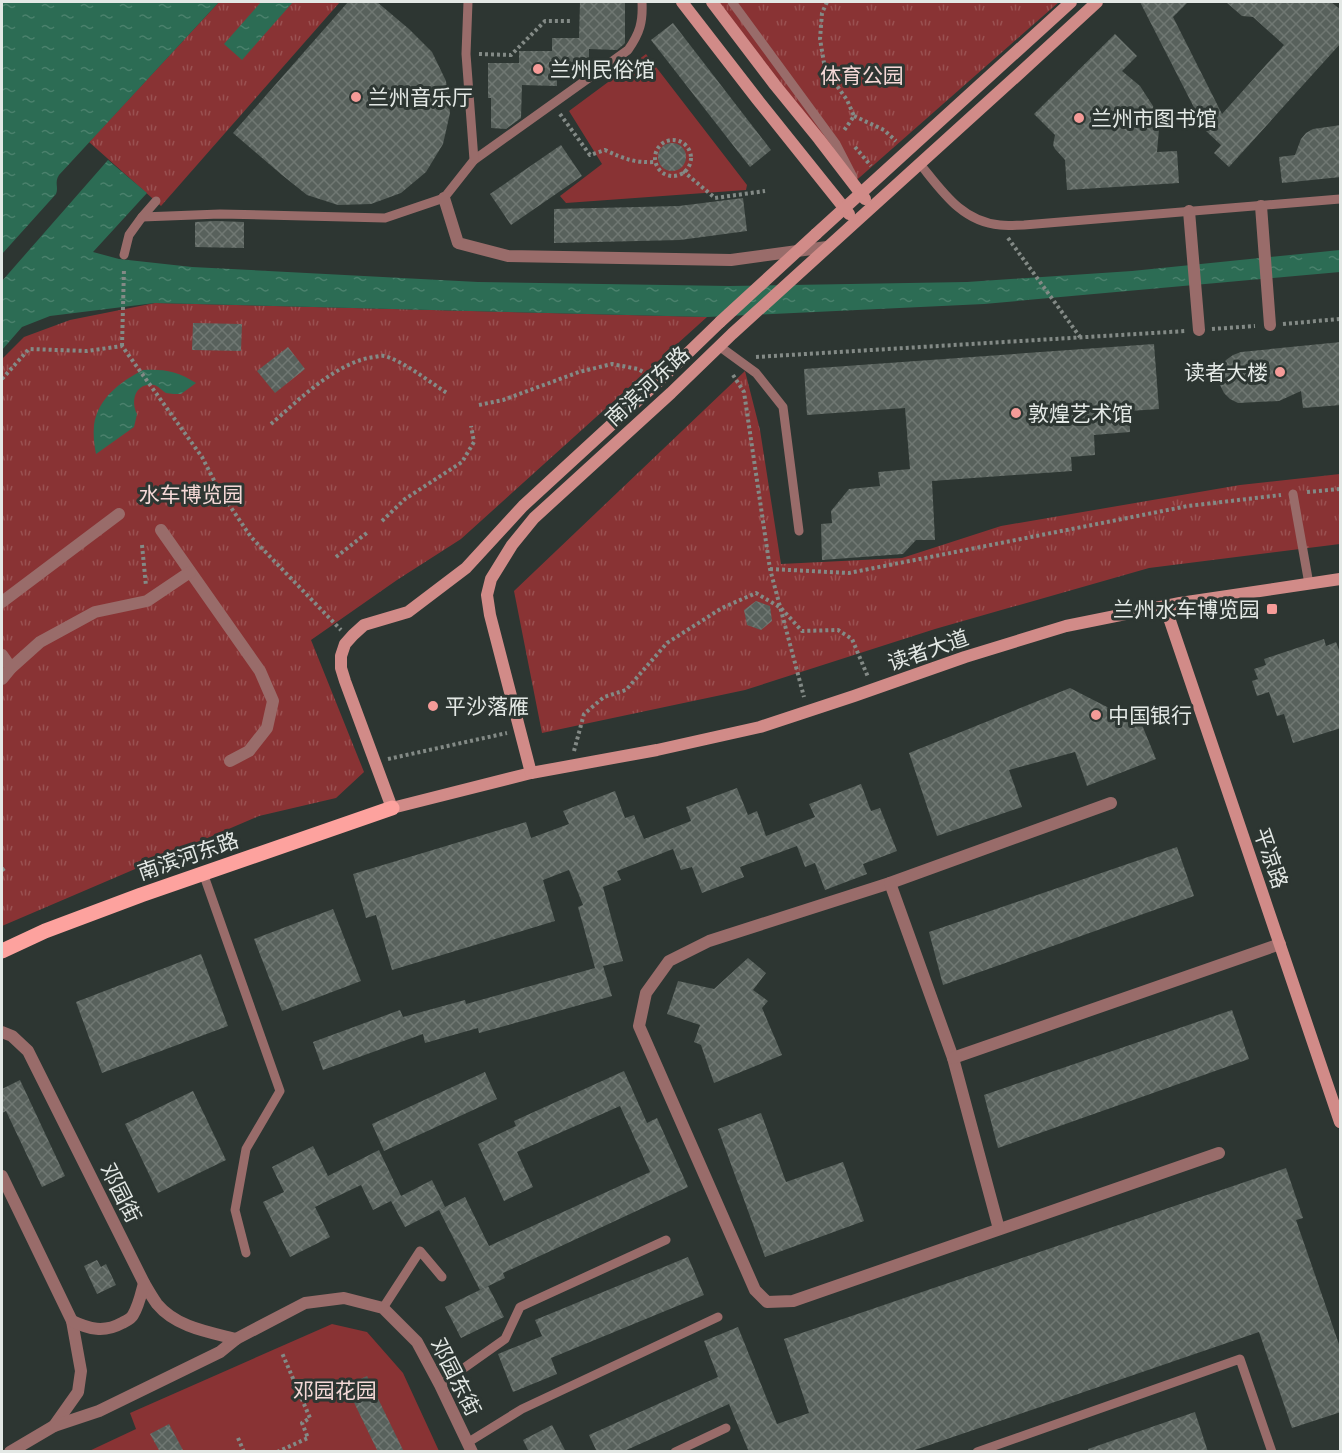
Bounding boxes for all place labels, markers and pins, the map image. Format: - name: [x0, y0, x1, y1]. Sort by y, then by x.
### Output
- place label: 兰州民俗馆: [550, 57, 655, 82]
- marker: 兰州民俗馆: [531, 62, 545, 76]
- place label: 兰州音乐厅: [368, 85, 473, 110]
- marker: 兰州音乐厅: [349, 90, 363, 104]
- place label: 兰州市图书馆: [1091, 106, 1217, 131]
- marker: 兰州市图书馆: [1072, 111, 1086, 125]
- place label: 读者大楼: [1184, 360, 1268, 385]
- marker: 读者大楼: [1273, 365, 1287, 379]
- place label: 敦煌艺术馆: [1028, 401, 1133, 426]
- marker: 敦煌艺术馆: [1009, 406, 1023, 420]
- place label: 兰州水车博览园: [1113, 597, 1260, 622]
- marker: 兰州水车博览园: [1265, 602, 1279, 616]
- place label: 平沙落雁: [445, 694, 529, 719]
- marker: 平沙落雁: [426, 699, 440, 713]
- place label: 中国银行: [1108, 703, 1192, 728]
- marker: 中国银行: [1089, 708, 1103, 722]

